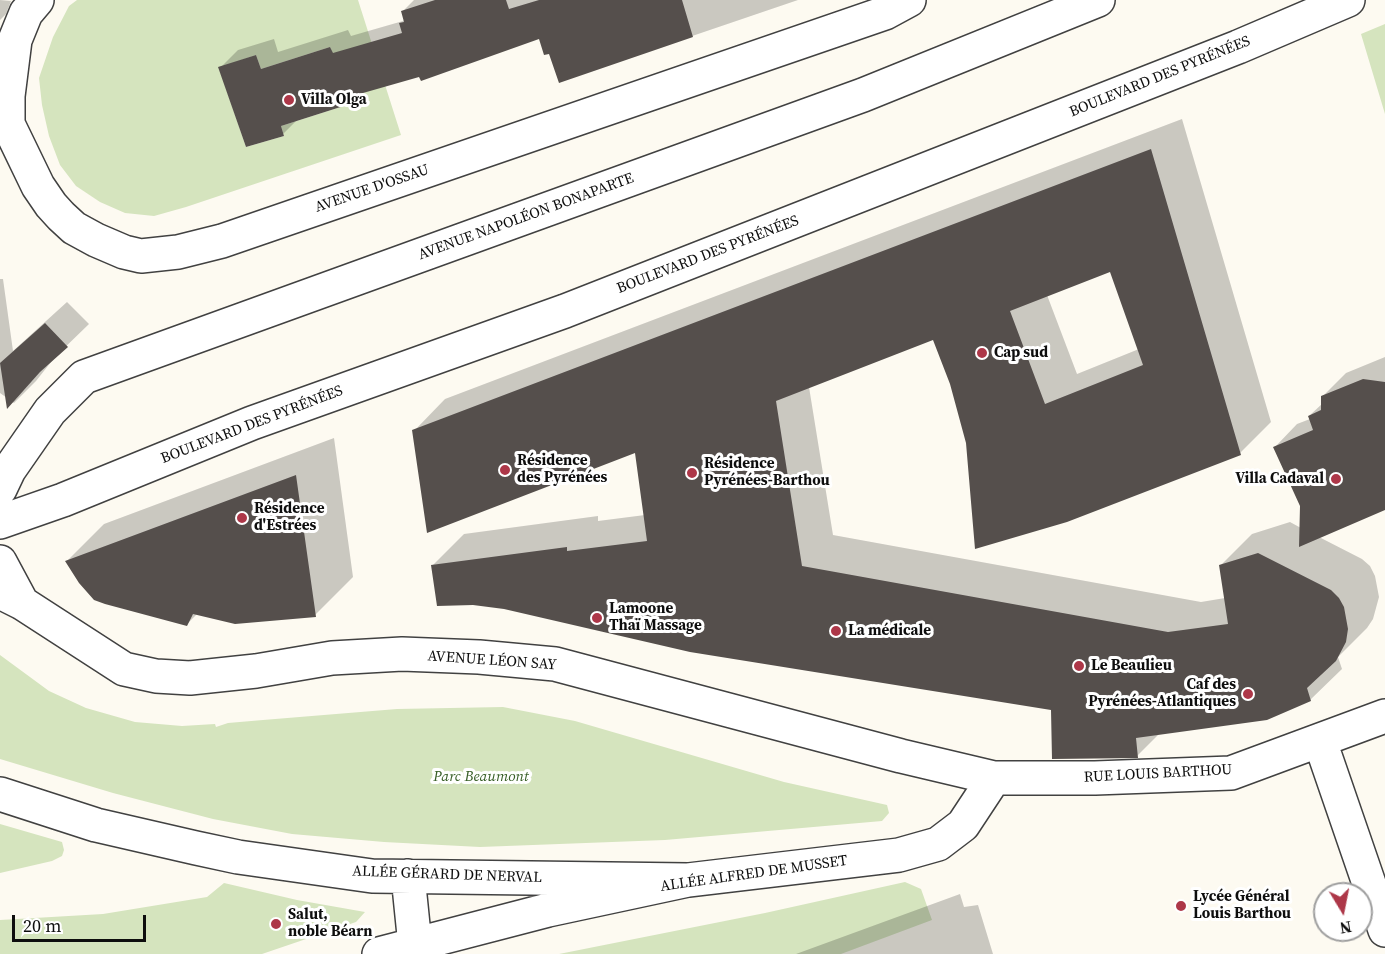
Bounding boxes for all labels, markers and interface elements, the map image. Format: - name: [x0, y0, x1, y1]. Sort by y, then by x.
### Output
- street label: BOULEVARD DES PYRÉNÉES: [1067, 32, 1253, 122]
- place label: Villa Olga: [301, 91, 367, 109]
- marker: Villa Olga: [282, 93, 296, 107]
- street label: AVENUE D'OSSAU: [313, 161, 431, 217]
- street label: AVENUE NAPOLÉON BONAPARTE: [416, 170, 636, 264]
- street label: BOULEVARD DES PYRÉNÉES: [614, 212, 802, 298]
- place label: Cap sud: [994, 344, 1048, 362]
- marker: Cap sud: [975, 346, 989, 360]
- street label: BOULEVARD DES PYRÉNÉES: [158, 382, 346, 468]
- place label: Résidence des Pyrénées: [517, 452, 607, 487]
- place label: Résidence Pyrénées-Barthou: [704, 455, 830, 490]
- marker: Résidence des Pyrénées: [498, 463, 512, 477]
- marker: Résidence Pyrénées-Barthou: [685, 466, 699, 480]
- place label: Villa Cadaval: [1235, 470, 1324, 488]
- marker: Villa Cadaval: [1329, 472, 1343, 486]
- place label: Résidence d'Estrées: [254, 500, 325, 535]
- marker: Résidence d'Estrées: [235, 511, 249, 525]
- place label: Lamoone Thaï Massage: [609, 600, 702, 635]
- marker: Lamoone Thaï Massage: [590, 611, 604, 625]
- place label: La médicale: [848, 622, 931, 640]
- marker: La médicale: [829, 624, 843, 638]
- street label: AVENUE LÉON SAY: [427, 648, 557, 674]
- place label: Le Beaulieu: [1091, 657, 1172, 675]
- marker: Le Beaulieu: [1072, 659, 1086, 673]
- place label: Caf des Pyrénées-Atlantiques: [1088, 676, 1236, 711]
- marker: Caf des Pyrénées-Atlantiques: [1241, 687, 1255, 701]
- street label: RUE LOUIS BARTHOU: [1083, 761, 1233, 787]
- park label: Parc Beaumont: [433, 768, 529, 786]
- street label: ALLÉE ALFRED DE MUSSET: [659, 852, 849, 896]
- street label: ALLÉE GÉRARD DE NERVAL: [352, 863, 542, 887]
- north arrow: [1313, 882, 1373, 942]
- place label: Lycée Général Louis Barthou: [1193, 888, 1291, 923]
- marker: Lycée Général Louis Barthou: [1174, 899, 1188, 913]
- scale bar: [15, 903, 148, 941]
- place label: Salut, noble Béarn: [288, 906, 372, 941]
- text: 20 m: [23, 913, 61, 938]
- text: N: [1338, 916, 1353, 940]
- marker: Salut, noble Béarn: [269, 917, 283, 931]

